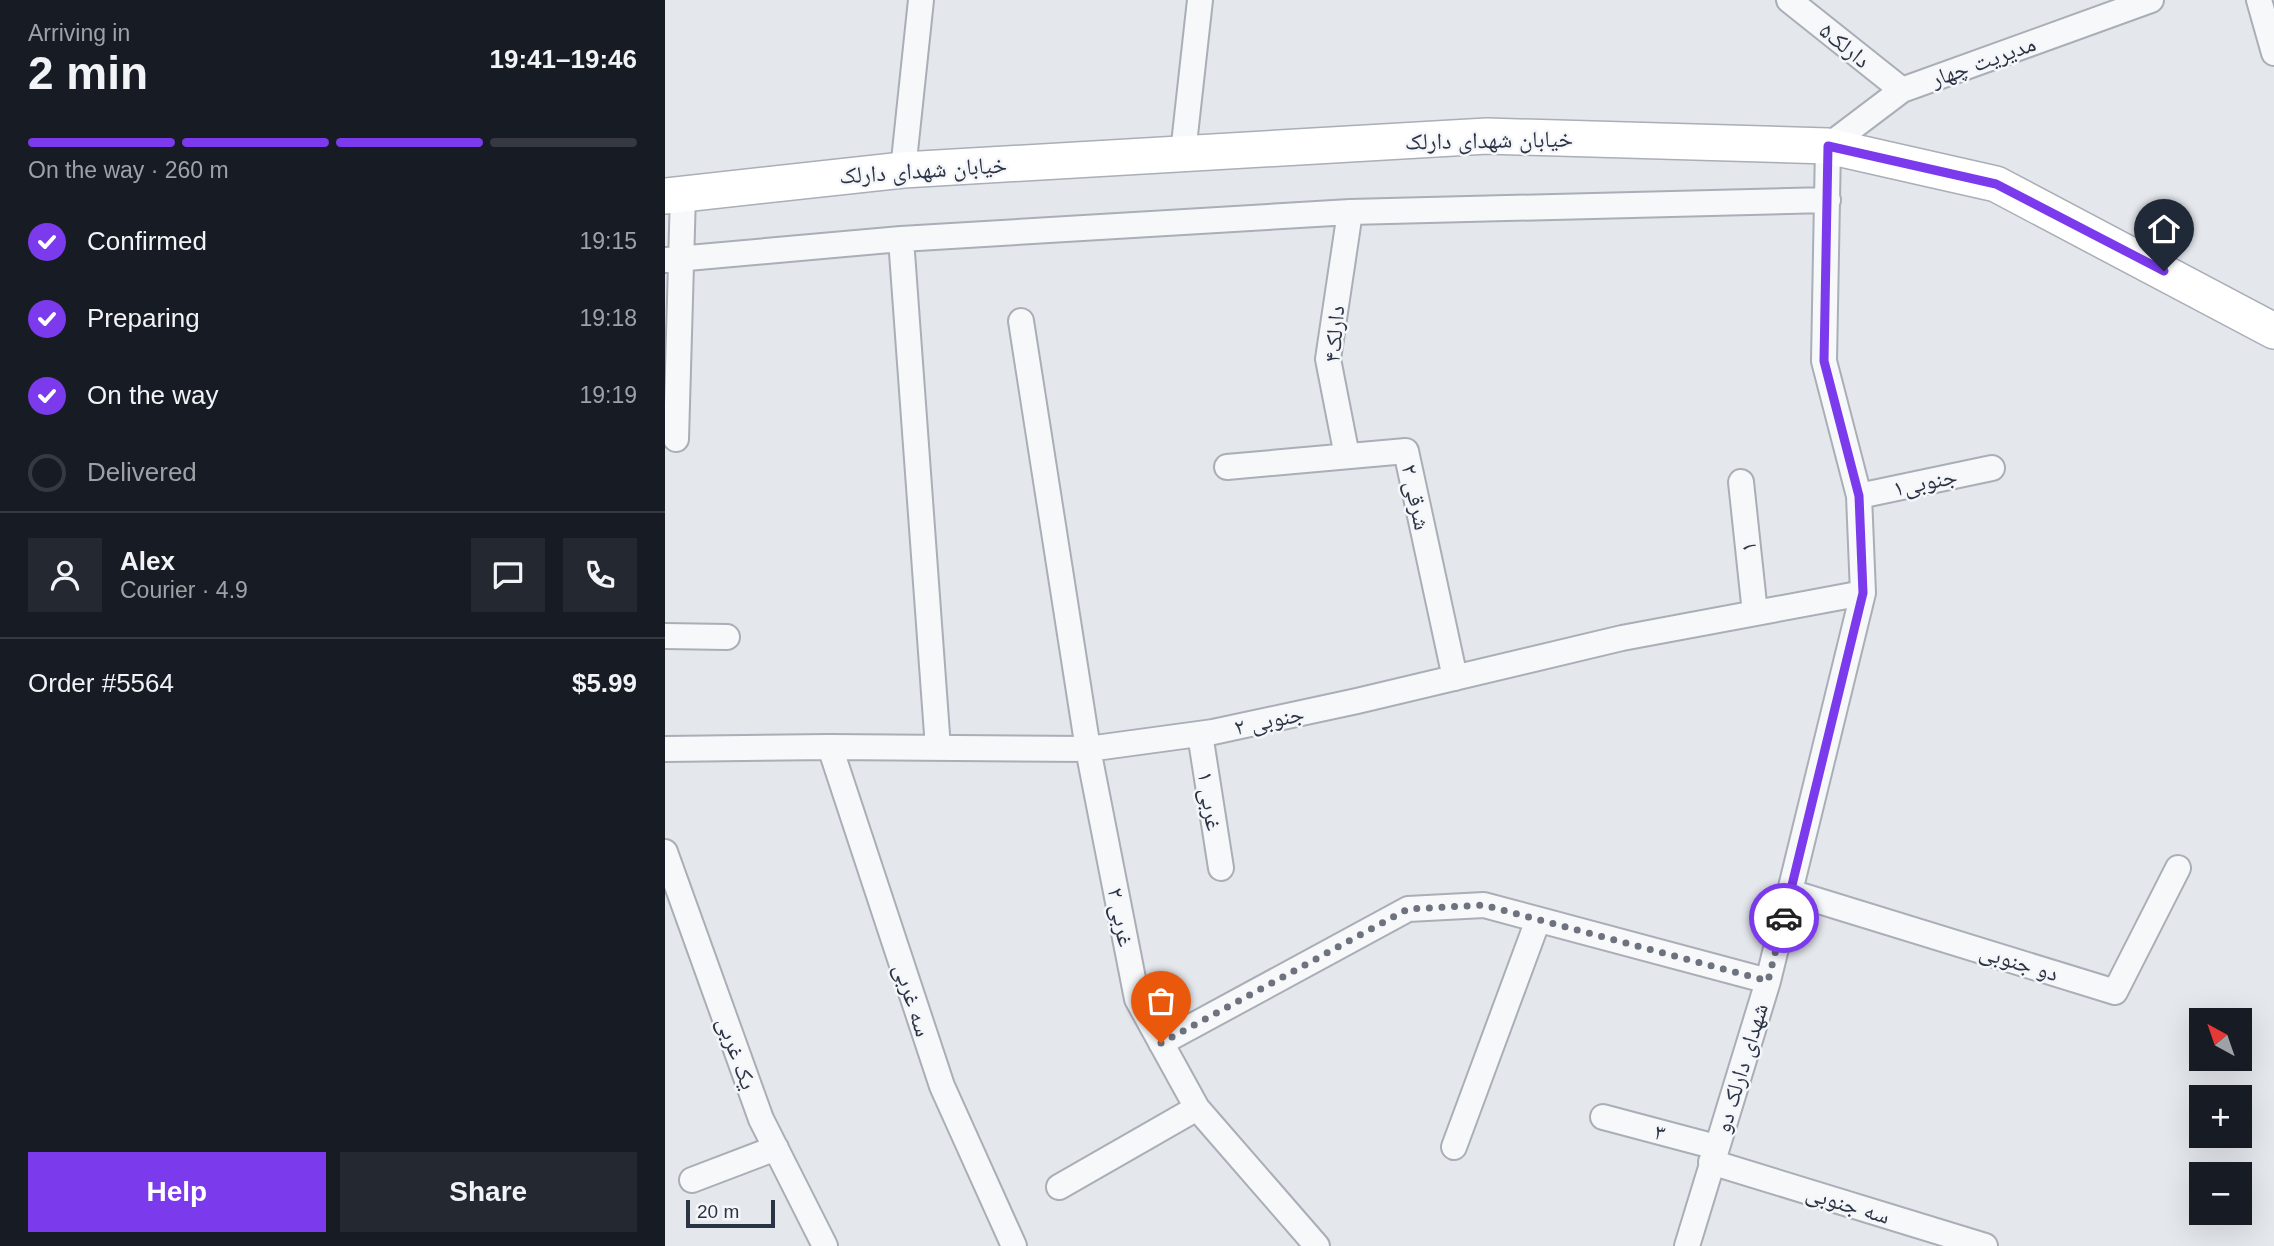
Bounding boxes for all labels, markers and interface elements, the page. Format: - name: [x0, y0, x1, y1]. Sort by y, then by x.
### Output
- street label: دارلک۵: [1815, 17, 1875, 73]
- text: Arriving in: [28, 20, 130, 46]
- street label: مدیریت چهار: [1926, 30, 2039, 93]
- text: 19:41–19:46: [490, 44, 637, 74]
- text: 2 min: [28, 47, 148, 99]
- street label: خیابان شهدای دارلک: [1405, 126, 1573, 155]
- street label: خیابان شهدای دارلک: [838, 151, 1008, 190]
- text: On the way · 260 m: [28, 157, 229, 183]
- pin: [2134, 199, 2194, 271]
- icon: home: [2145, 210, 2183, 248]
- icon: check: [28, 223, 66, 261]
- text: Confirmed: [87, 226, 207, 256]
- text: 19:15: [579, 228, 637, 254]
- icon: check: [28, 300, 66, 338]
- text: Preparing: [87, 303, 200, 333]
- text: 19:18: [579, 305, 637, 331]
- street label: دارلک۴: [1319, 305, 1349, 363]
- icon: check: [28, 377, 66, 415]
- text: On the way: [87, 380, 219, 410]
- text: 19:19: [579, 382, 637, 408]
- text: Delivered: [87, 457, 197, 487]
- street label: ۲ شرقی: [1395, 462, 1436, 532]
- street label: جنوبی۱: [1891, 463, 1959, 502]
- button: person: [28, 538, 102, 612]
- button: chat: [471, 538, 545, 612]
- button: phone: [563, 538, 637, 612]
- street label: ۱: [1735, 541, 1761, 553]
- text: Alex: [120, 546, 175, 576]
- text: Courier · 4.9: [120, 577, 248, 603]
- text: Order #5564: [28, 668, 174, 698]
- text: $5.99: [572, 668, 637, 698]
- street label: ۲ جنوبی: [1232, 700, 1307, 741]
- street label: ۱ غربی: [1191, 769, 1228, 833]
- courier: [1749, 883, 1819, 953]
- street label: ۲ غربی: [1102, 885, 1140, 949]
- icon: car: [1765, 899, 1803, 937]
- street label: دو جنوبی: [1976, 938, 2061, 987]
- street label: سه غربی: [888, 960, 937, 1040]
- pin: [1131, 971, 1191, 1043]
- icon: bag: [1142, 982, 1180, 1020]
- street label: شهدای دارلک دو: [1709, 1000, 1774, 1136]
- north arrow: [2189, 1008, 2252, 1071]
- map controls: [2189, 1008, 2252, 1225]
- street label: یک غربی: [711, 1013, 762, 1093]
- button: +: [2189, 1085, 2252, 1148]
- street label: ۳: [1652, 1118, 1668, 1146]
- button: Help: [28, 1152, 326, 1232]
- button: Share: [340, 1152, 637, 1232]
- button: −: [2189, 1162, 2252, 1225]
- street label: سه جنوبی: [1803, 1179, 1893, 1230]
- scale bar: [686, 1197, 775, 1229]
- text: 20 m: [697, 1201, 739, 1222]

